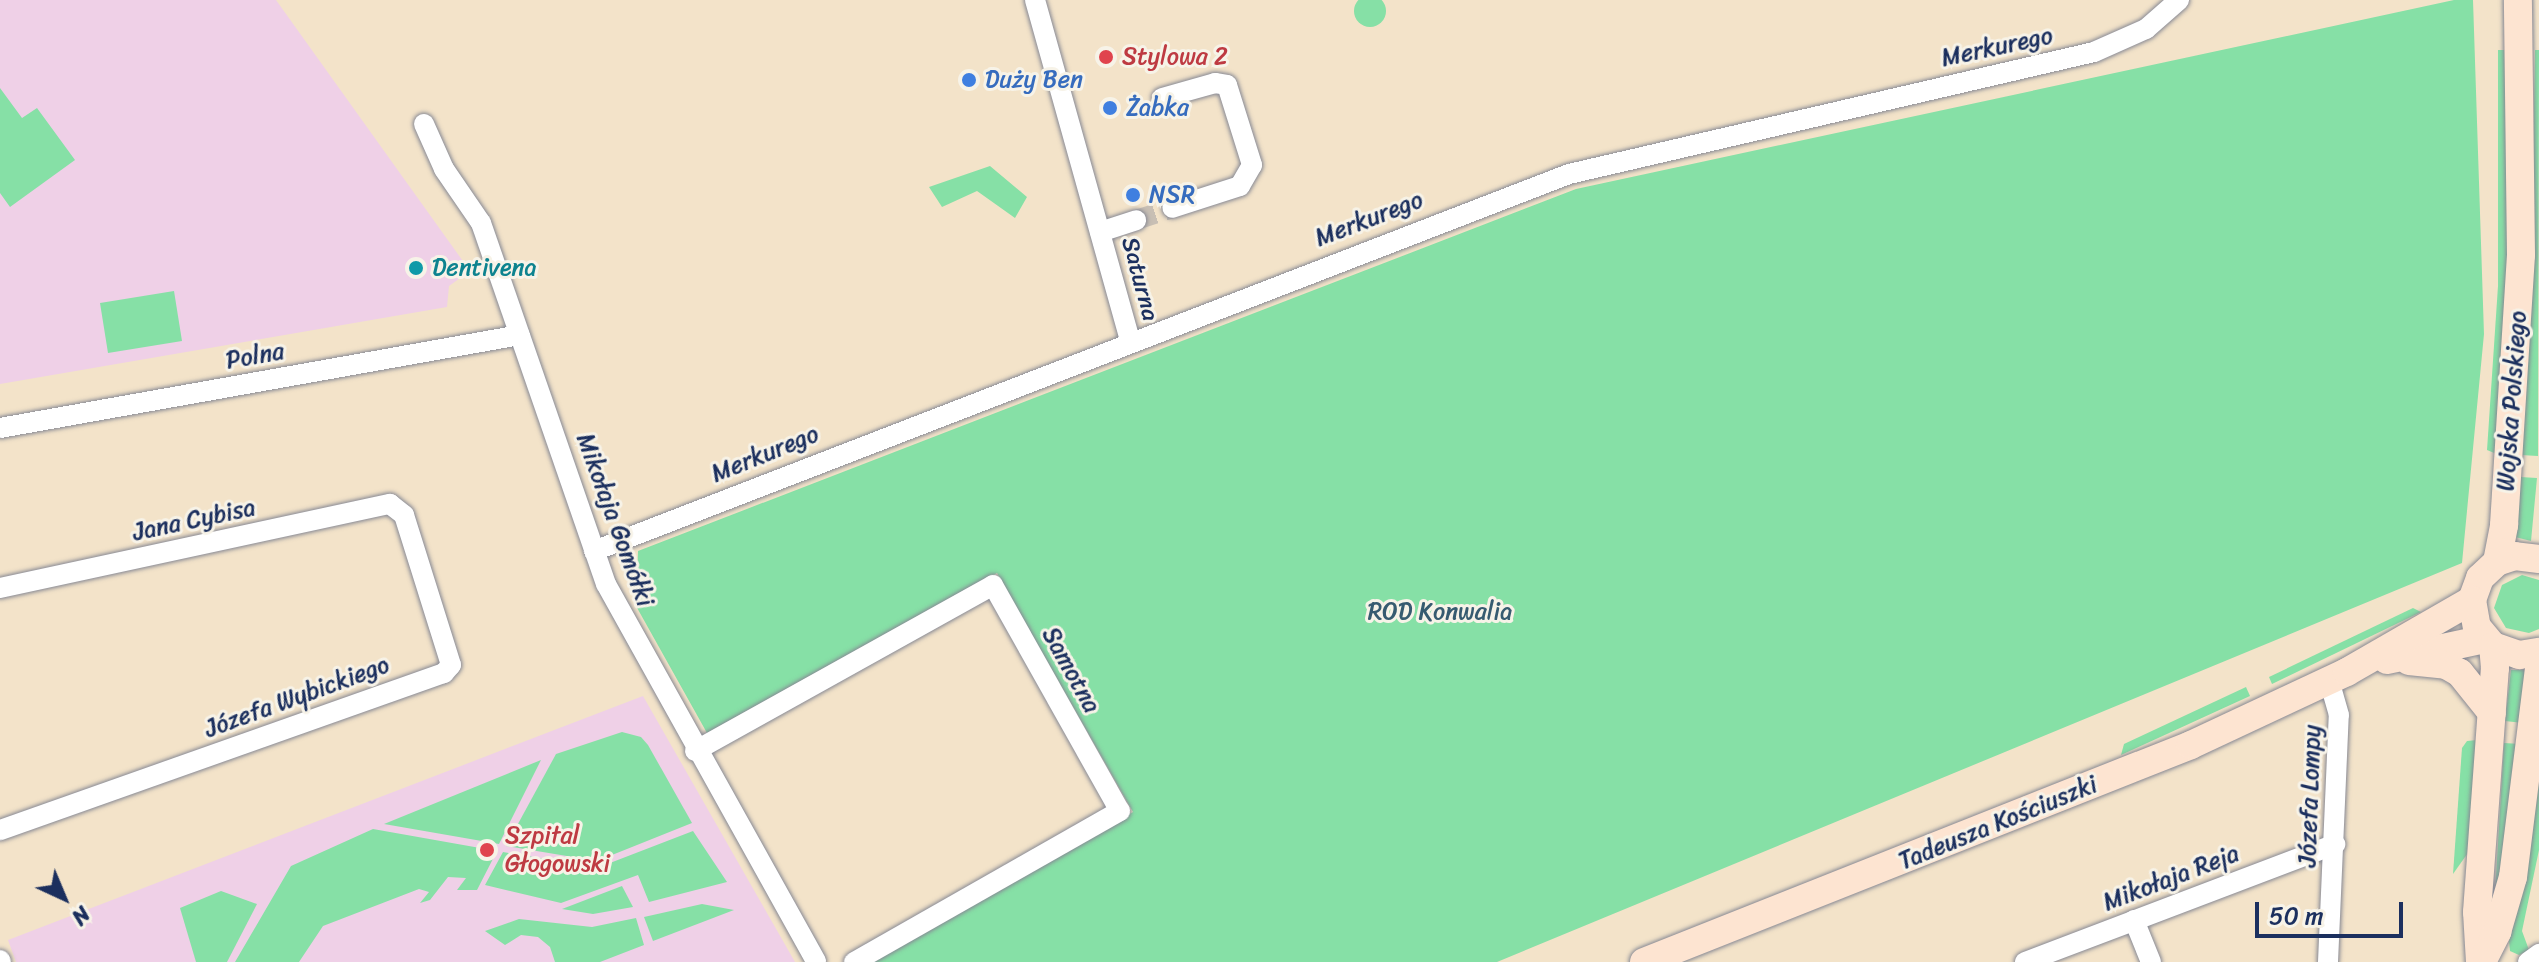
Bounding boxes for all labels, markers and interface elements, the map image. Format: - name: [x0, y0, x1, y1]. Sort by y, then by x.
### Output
- street label: Merkurego: [1939, 21, 2055, 73]
- place label: Stylowa 2: [1122, 43, 1228, 71]
- marker: Stylowa 2: [1097, 48, 1115, 66]
- place label: Duży Ben: [985, 66, 1083, 94]
- marker: Duży Ben: [960, 71, 978, 89]
- place label: Żabka: [1126, 94, 1189, 122]
- marker: Żabka: [1101, 99, 1119, 117]
- place label: NSR: [1149, 181, 1195, 209]
- street label: Merkurego: [1311, 185, 1427, 253]
- marker: NSR: [1124, 186, 1142, 204]
- street label: Saturna: [1115, 234, 1165, 324]
- place label: Dentivena: [432, 254, 536, 282]
- marker: Dentivena: [407, 259, 425, 277]
- street label: Wojska Polskiego: [2491, 310, 2533, 492]
- street label: Polna: [224, 337, 286, 375]
- street label: Merkurego: [707, 419, 823, 489]
- street label: Mikołaja Gomółki: [570, 430, 660, 610]
- street label: Jana Cybisa: [131, 493, 257, 547]
- park label: ROD Konwalia: [1368, 598, 1512, 626]
- street label: Samotna: [1036, 622, 1106, 718]
- street label: Józefa Wybickiego: [201, 650, 393, 744]
- street label: Józefa Lompy: [2293, 724, 2327, 868]
- street label: Tadeusza Kościuszki: [1894, 770, 2102, 876]
- place label: Szpital Głogowski: [505, 822, 610, 878]
- marker: Szpital Głogowski: [476, 839, 498, 861]
- street label: Mikołaja Reja: [2099, 839, 2243, 917]
- north arrow: [24, 858, 104, 938]
- scale bar: [2259, 886, 2407, 936]
- text: 50 m: [2269, 895, 2324, 937]
- text: N: [62, 896, 100, 935]

